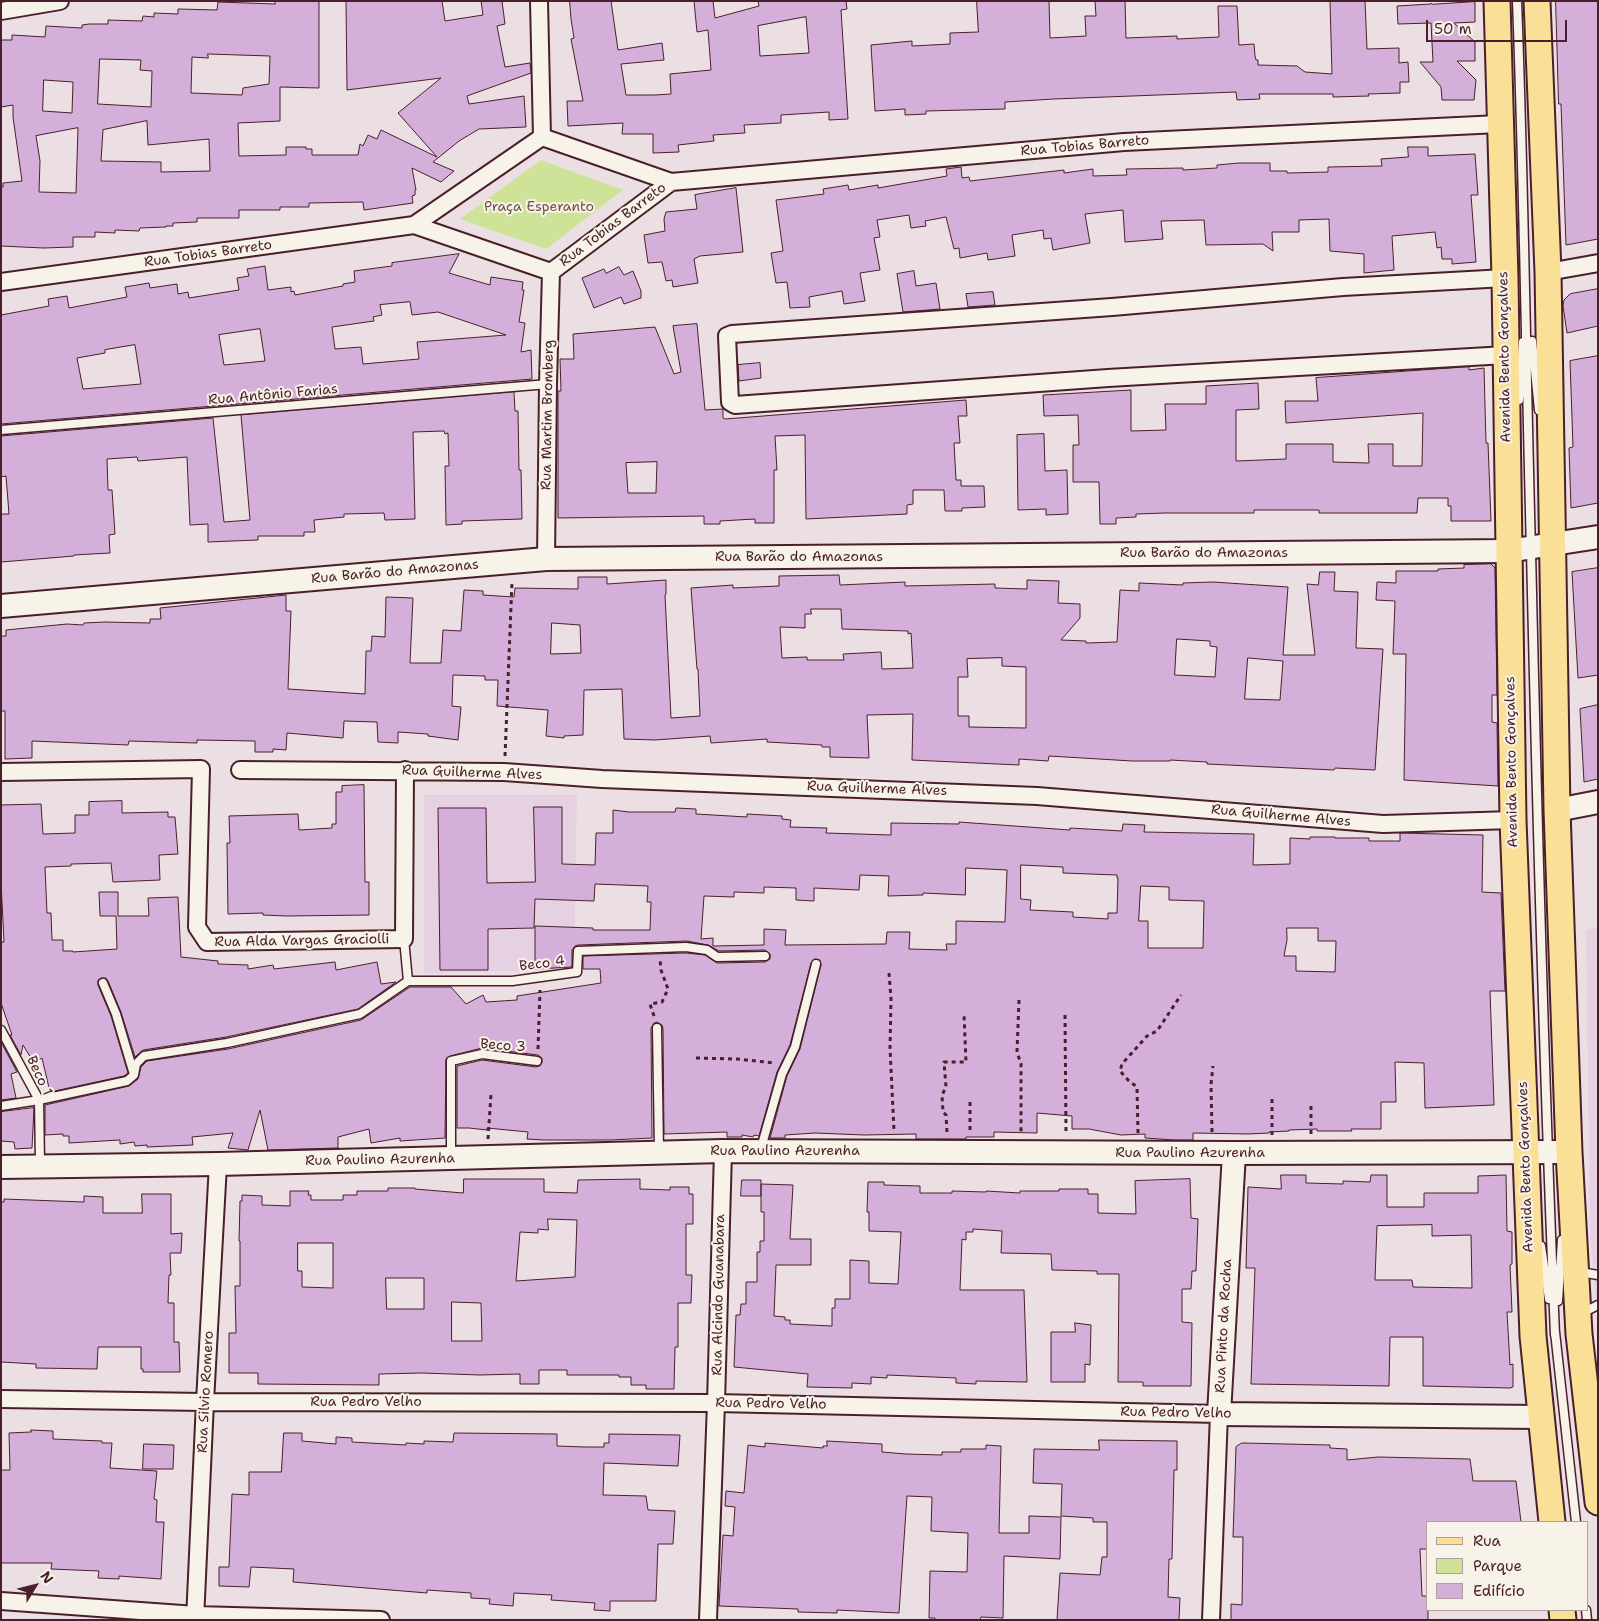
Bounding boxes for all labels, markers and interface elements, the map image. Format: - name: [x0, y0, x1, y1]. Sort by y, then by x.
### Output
- scale bar: [1429, 10, 1570, 42]
- text: 50 m: [1434, 19, 1472, 39]
- street label: Rua Tobias Barreto: [1020, 132, 1150, 160]
- street label: Rua Tobias Barreto: [556, 179, 670, 271]
- park label: Praça Esperanto: [484, 199, 594, 215]
- street label: Rua Tobias Barreto: [143, 237, 273, 271]
- street label: Avenida Bento Gonçalves: [1495, 271, 1515, 443]
- street label: Rua Martim Bromberg: [538, 340, 558, 490]
- street label: Rua Antônio Farias: [208, 381, 338, 409]
- street label: Rua Barão do Amazonas: [1120, 545, 1288, 561]
- street label: Rua Barão do Amazonas: [715, 549, 883, 565]
- street label: Rua Barão do Amazonas: [310, 556, 480, 588]
- street label: Avenida Bento Gonçalves: [1502, 676, 1522, 848]
- street label: Rua Guilherme Alves: [401, 762, 543, 784]
- street label: Rua Guilherme Alves: [806, 778, 948, 800]
- street label: Rua Guilherme Alves: [1210, 802, 1352, 830]
- street label: Rua Alda Vargas Graciolli: [214, 931, 390, 951]
- street label: Beco 4: [518, 953, 566, 975]
- street label: Beco 3: [480, 1036, 526, 1056]
- street label: Beco 1: [23, 1054, 55, 1098]
- street label: Avenida Bento Gonçalves: [1515, 1081, 1537, 1253]
- street label: Rua Paulino Azurenha: [710, 1143, 860, 1159]
- street label: Rua Paulino Azurenha: [1115, 1145, 1265, 1161]
- street label: Rua Paulino Azurenha: [305, 1150, 455, 1170]
- street label: Rua Alcindo Guanabara: [709, 1214, 729, 1376]
- street label: Rua Pinto da Rocha: [1212, 1259, 1236, 1393]
- street label: Rua Silvio Romero: [194, 1330, 218, 1454]
- street label: Rua Pedro Velho: [310, 1394, 422, 1410]
- street label: Rua Pedro Velho: [715, 1395, 827, 1413]
- street label: Rua Pedro Velho: [1120, 1404, 1232, 1422]
- legend: [1426, 1521, 1589, 1611]
- text: Rua: [1473, 1531, 1501, 1551]
- text: Parque: [1473, 1556, 1522, 1576]
- north arrow: [10, 1561, 60, 1611]
- text: N: [37, 1567, 58, 1587]
- text: Edifício: [1473, 1581, 1525, 1601]

